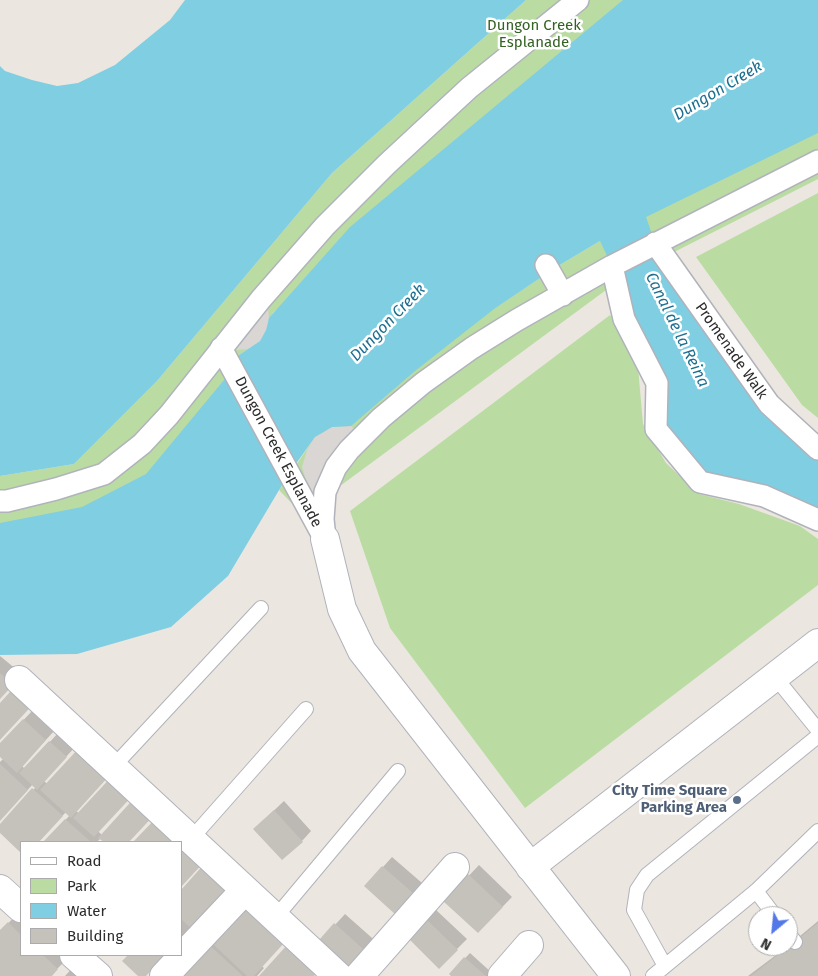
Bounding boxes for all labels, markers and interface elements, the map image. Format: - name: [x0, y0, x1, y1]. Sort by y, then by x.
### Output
- park label: Dungon Creek Esplanade: [487, 17, 581, 52]
- water label: Dungon Creek: [670, 57, 766, 125]
- water label: Canal de la Reina: [641, 270, 713, 390]
- water label: Dungon Creek: [346, 280, 430, 366]
- street label: Promenade Walk: [691, 299, 771, 403]
- street label: Dungon Creek Esplanade: [231, 374, 325, 530]
- place label: City Time Square Parking Area: [612, 782, 727, 817]
- marker: City Time Square Parking Area: [731, 794, 743, 806]
- legend: [20, 841, 182, 956]
- text: Road: [67, 852, 102, 870]
- text: Park: [67, 877, 97, 895]
- text: Water: [67, 902, 106, 920]
- north arrow: [748, 906, 798, 956]
- text: Building: [67, 927, 123, 945]
- text: N: [758, 934, 774, 953]

